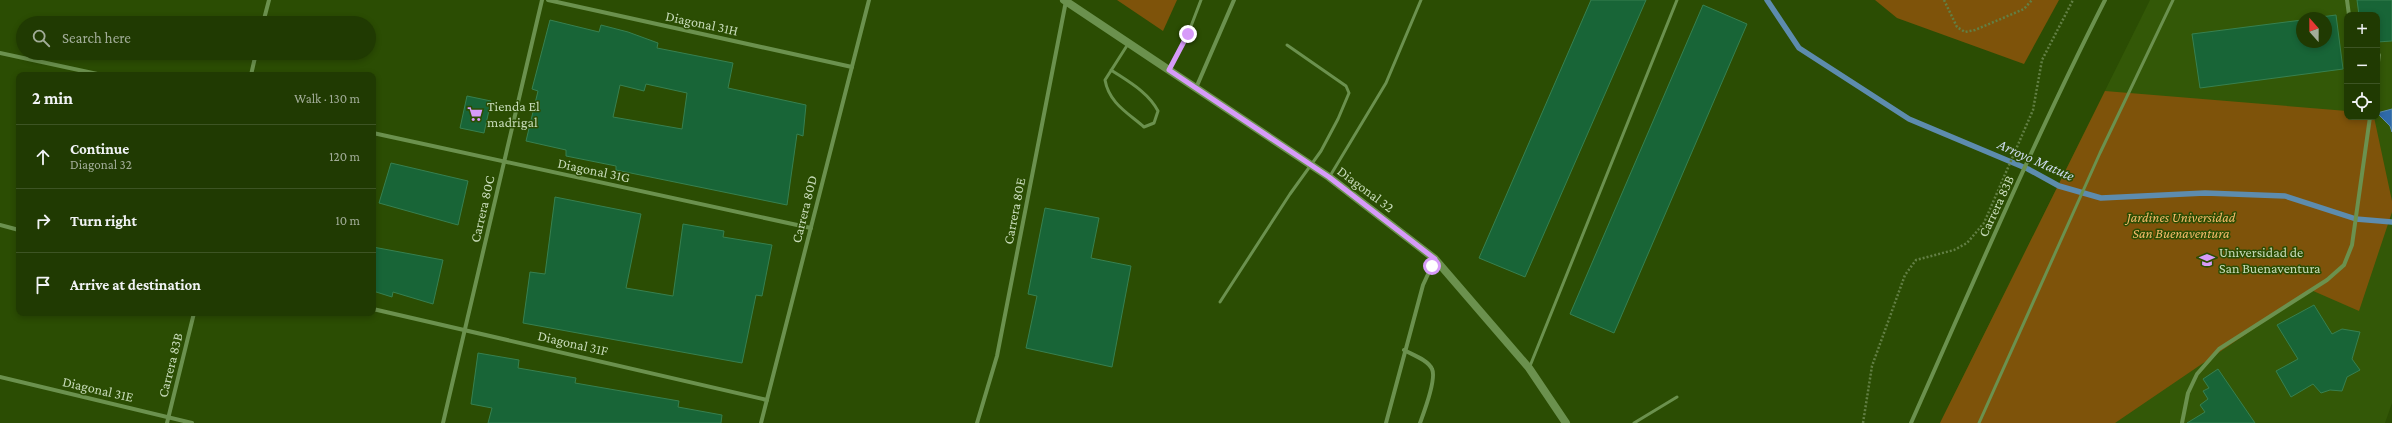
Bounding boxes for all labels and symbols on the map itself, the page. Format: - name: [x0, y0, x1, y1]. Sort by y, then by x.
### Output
- street label: Diagonal 31H: [664, 7, 740, 39]
- north arrow: [2296, 12, 2332, 48]
- route end: [1179, 25, 1197, 43]
- place label: Tienda El madrigal: [487, 98, 540, 130]
- supermarket icon: Tienda El madrigal: [466, 105, 484, 123]
- water label: Arroyo Matute: [1994, 136, 2077, 185]
- street label: Diagonal 31G: [556, 155, 632, 186]
- street label: Diagonal 32: [1335, 163, 1398, 216]
- street label: Carrera 83B: [1975, 172, 2017, 239]
- street label: Carrera 80C: [467, 174, 497, 244]
- street label: Carrera 80D: [788, 174, 820, 244]
- street label: Carrera 80E: [1000, 176, 1028, 246]
- park label: Jardines Universidad San Buenaventura: [2124, 209, 2236, 241]
- place label: Universidad de San Buenaventura: [2219, 244, 2321, 276]
- school or university icon: Universidad de San Buenaventura: [2198, 251, 2216, 269]
- route start: [1423, 257, 1441, 275]
- street label: Diagonal 31F: [536, 327, 610, 359]
- street label: Carrera 83B: [154, 331, 186, 399]
- street label: Diagonal 31E: [61, 373, 135, 405]

